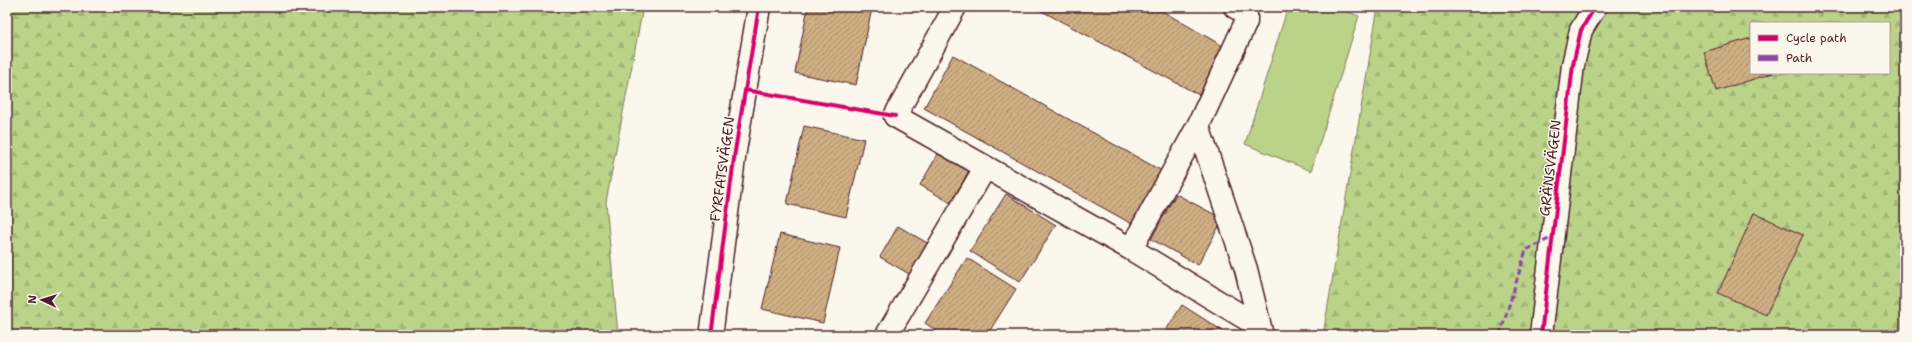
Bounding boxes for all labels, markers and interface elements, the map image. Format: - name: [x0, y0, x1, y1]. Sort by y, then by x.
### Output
- legend: [1750, 22, 1890, 74]
- text: Cycle path: [1786, 30, 1847, 46]
- text: Path: [1786, 50, 1812, 66]
- street label: FYRFATSVÄGEN: [706, 115, 738, 223]
- street label: GRÄNSVÄGEN: [1535, 119, 1565, 217]
- north arrow: [22, 280, 62, 320]
- text: N: [25, 294, 40, 304]

